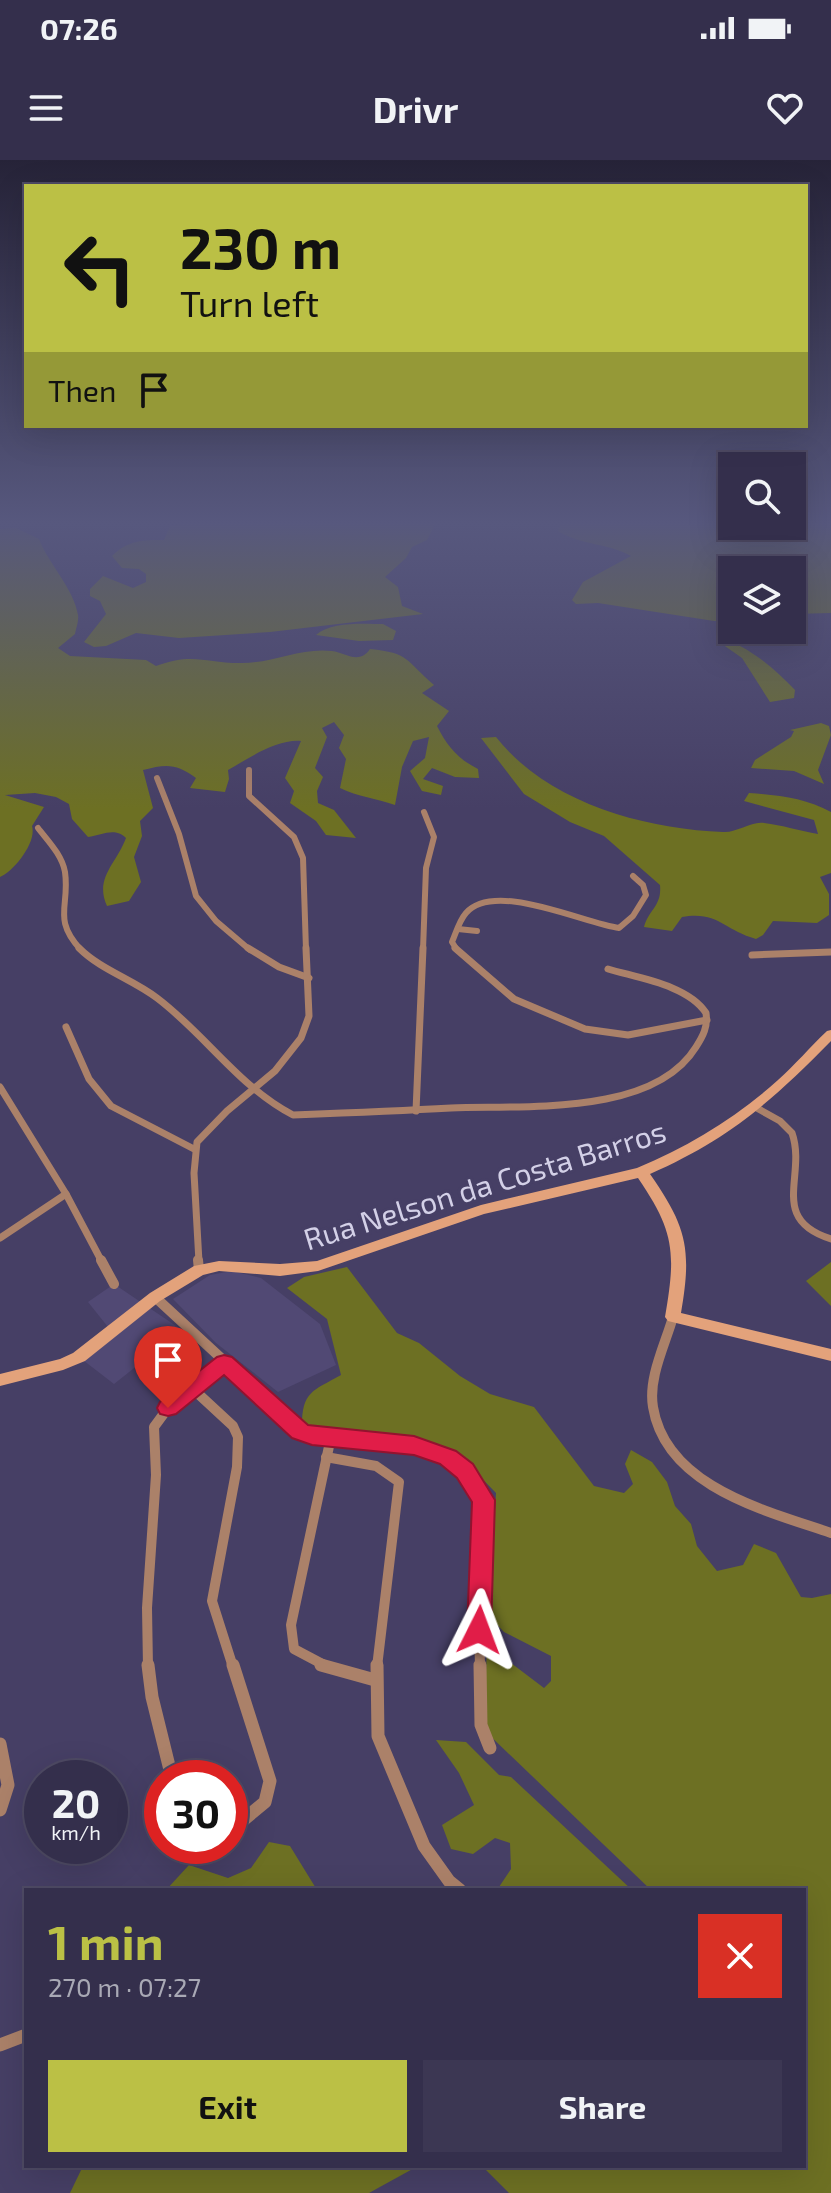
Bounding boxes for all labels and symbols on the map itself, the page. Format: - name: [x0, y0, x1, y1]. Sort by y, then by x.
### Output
- street label: Rua Nelson da Costa Barros: [299, 1112, 670, 1256]
- pin: [134, 1326, 202, 1408]
- position arrow: [437, 1588, 521, 1672]
- speed limit sign: 30: [144, 1760, 248, 1864]

